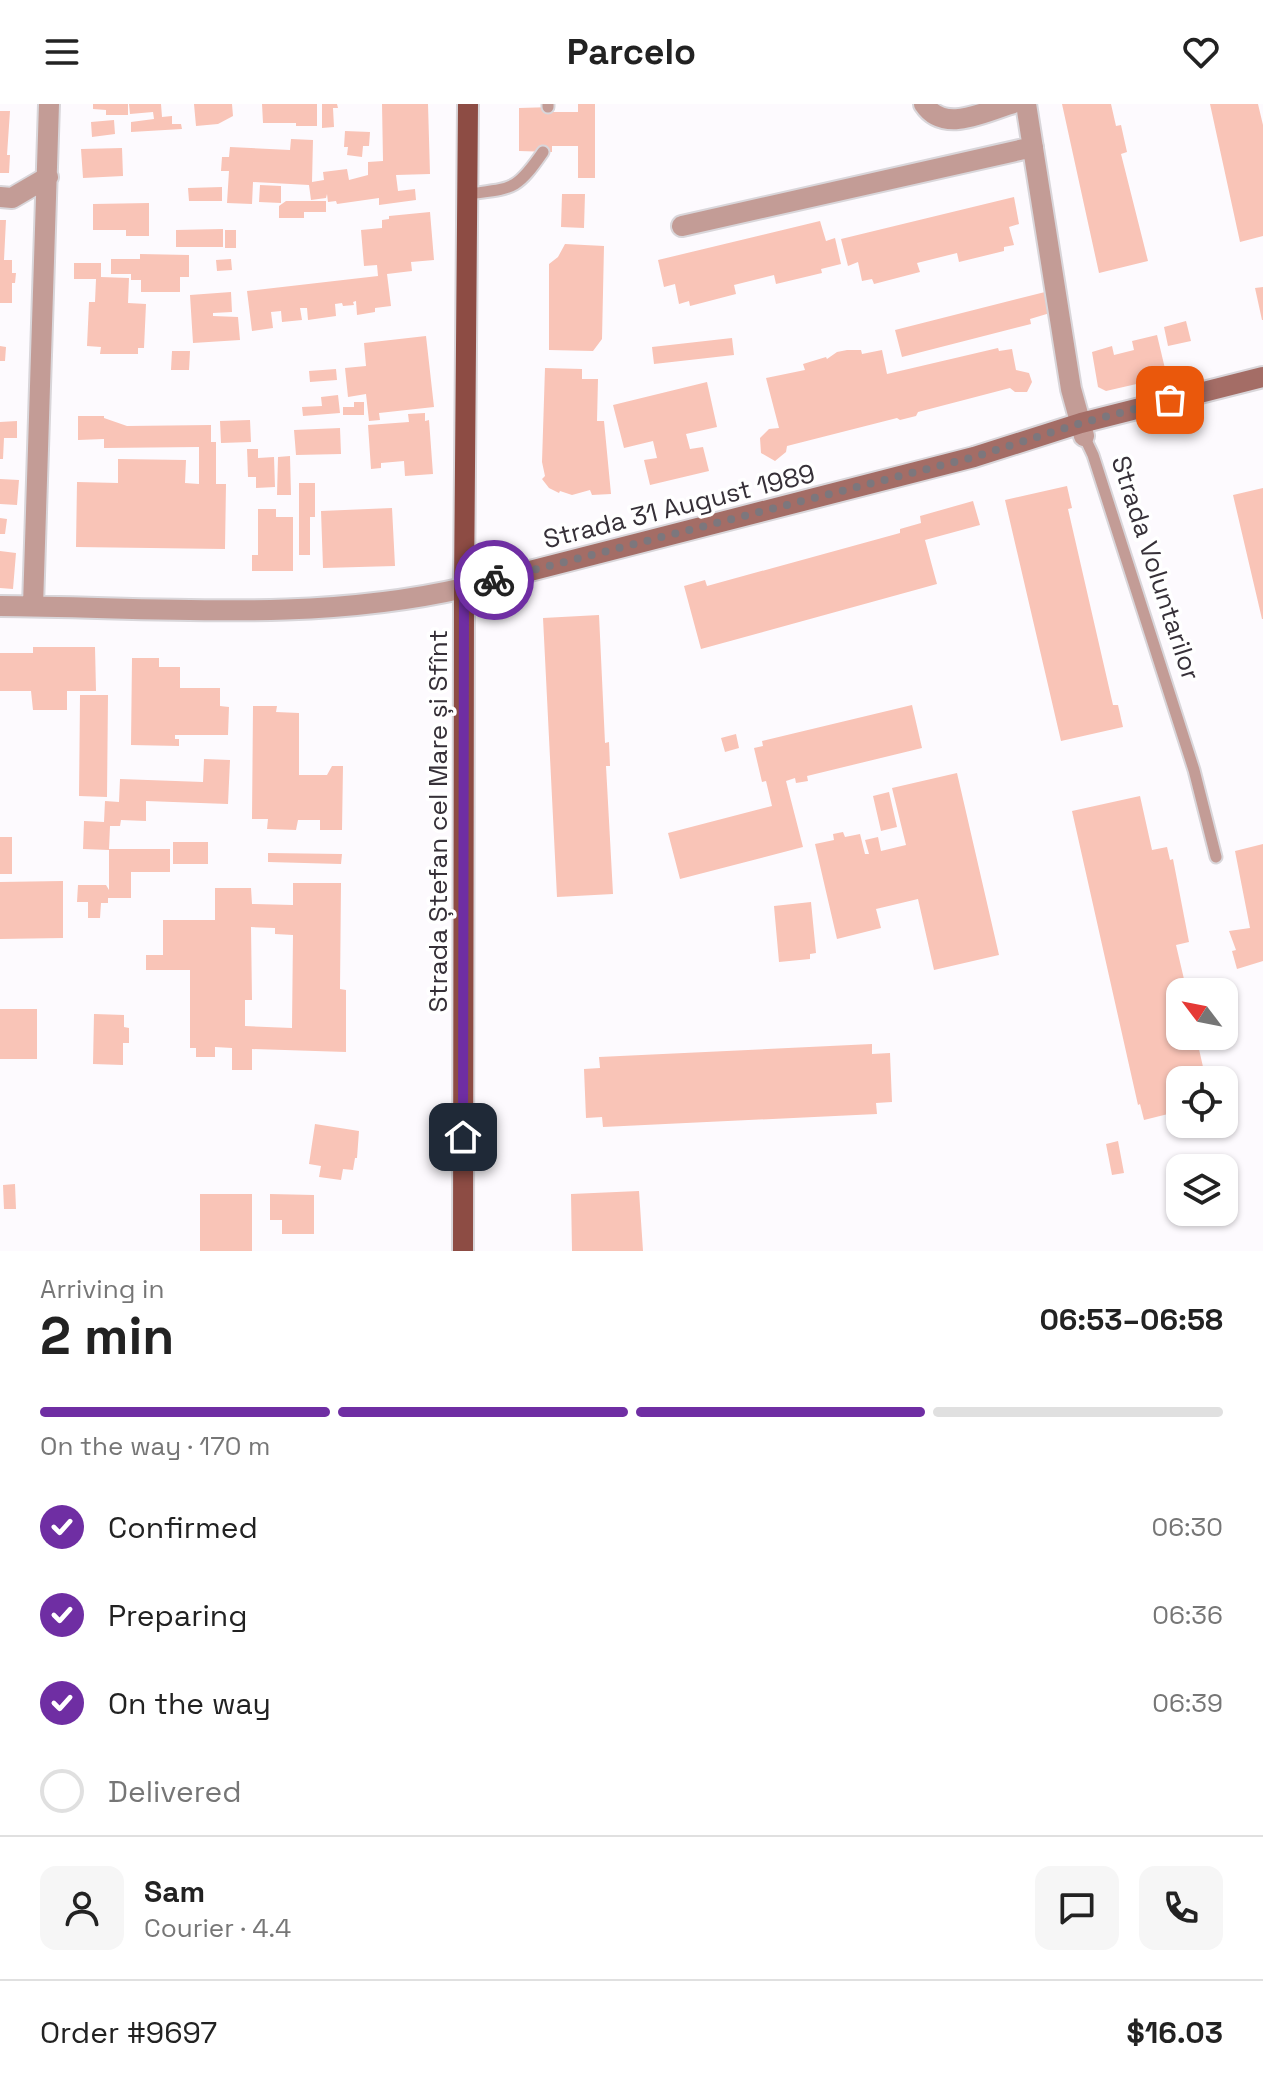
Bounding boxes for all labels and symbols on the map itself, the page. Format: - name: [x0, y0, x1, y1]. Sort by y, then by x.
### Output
- pin: [1136, 366, 1204, 434]
- street label: Strada Voluntarilor: [1104, 451, 1208, 685]
- street label: Strada 31 August 1989: [540, 456, 818, 556]
- courier: [454, 540, 534, 620]
- street label: Strada Ștefan cel Mare și Sfînt: [421, 630, 455, 1012]
- north arrow: [1166, 978, 1238, 1050]
- pin: [429, 1103, 497, 1171]

